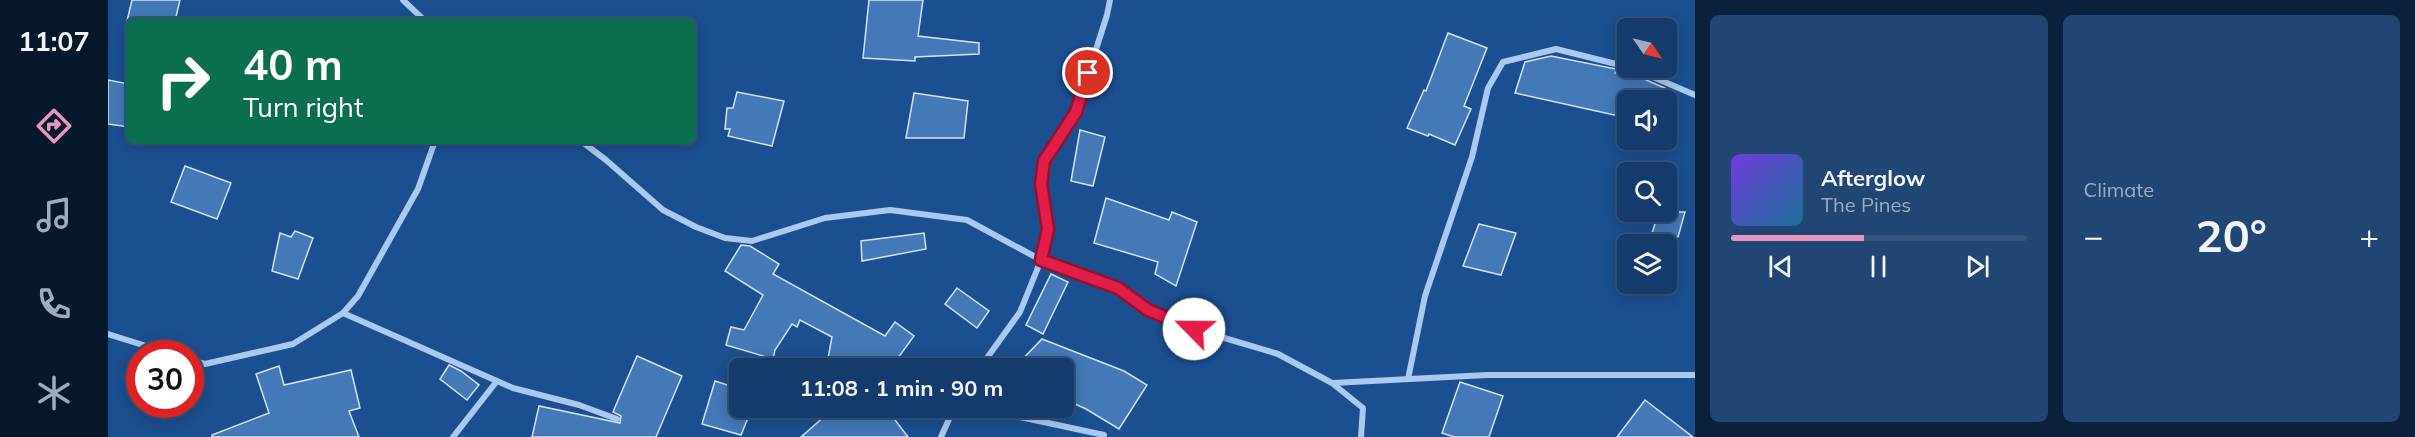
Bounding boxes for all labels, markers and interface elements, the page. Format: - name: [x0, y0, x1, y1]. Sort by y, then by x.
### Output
- north arrow: [1617, 18, 1677, 78]
- map controls: [1617, 18, 1677, 294]
- text: 11:07: [18, 24, 90, 58]
- text: 40 m: [243, 38, 343, 91]
- icon: right: [144, 42, 222, 120]
- pin: [1062, 47, 1113, 98]
- icon: arrive: [1071, 56, 1104, 89]
- text: Turn right: [243, 90, 363, 124]
- button: sound: [1617, 90, 1677, 150]
- icon: directions: [33, 105, 75, 147]
- button: search: [1617, 162, 1677, 222]
- text: Afterglow: [1821, 164, 1925, 192]
- text: Climate: [2084, 177, 2154, 202]
- text: The Pines: [1821, 192, 1911, 217]
- icon: music: [33, 194, 75, 236]
- text: 20°: [2196, 207, 2267, 263]
- text: −: [2084, 215, 2103, 256]
- text: +: [2359, 215, 2379, 256]
- button: layers: [1617, 234, 1677, 294]
- icon: previous: [1764, 250, 1797, 283]
- icon: pause: [1862, 250, 1895, 283]
- icon: next: [1961, 250, 1994, 283]
- icon: phone: [33, 283, 75, 325]
- position arrow: [1162, 297, 1226, 361]
- speed limit sign: 30: [126, 340, 204, 418]
- icon: climate: [33, 372, 75, 414]
- text: 11:08 · 1 min · 90 m: [800, 374, 1003, 402]

